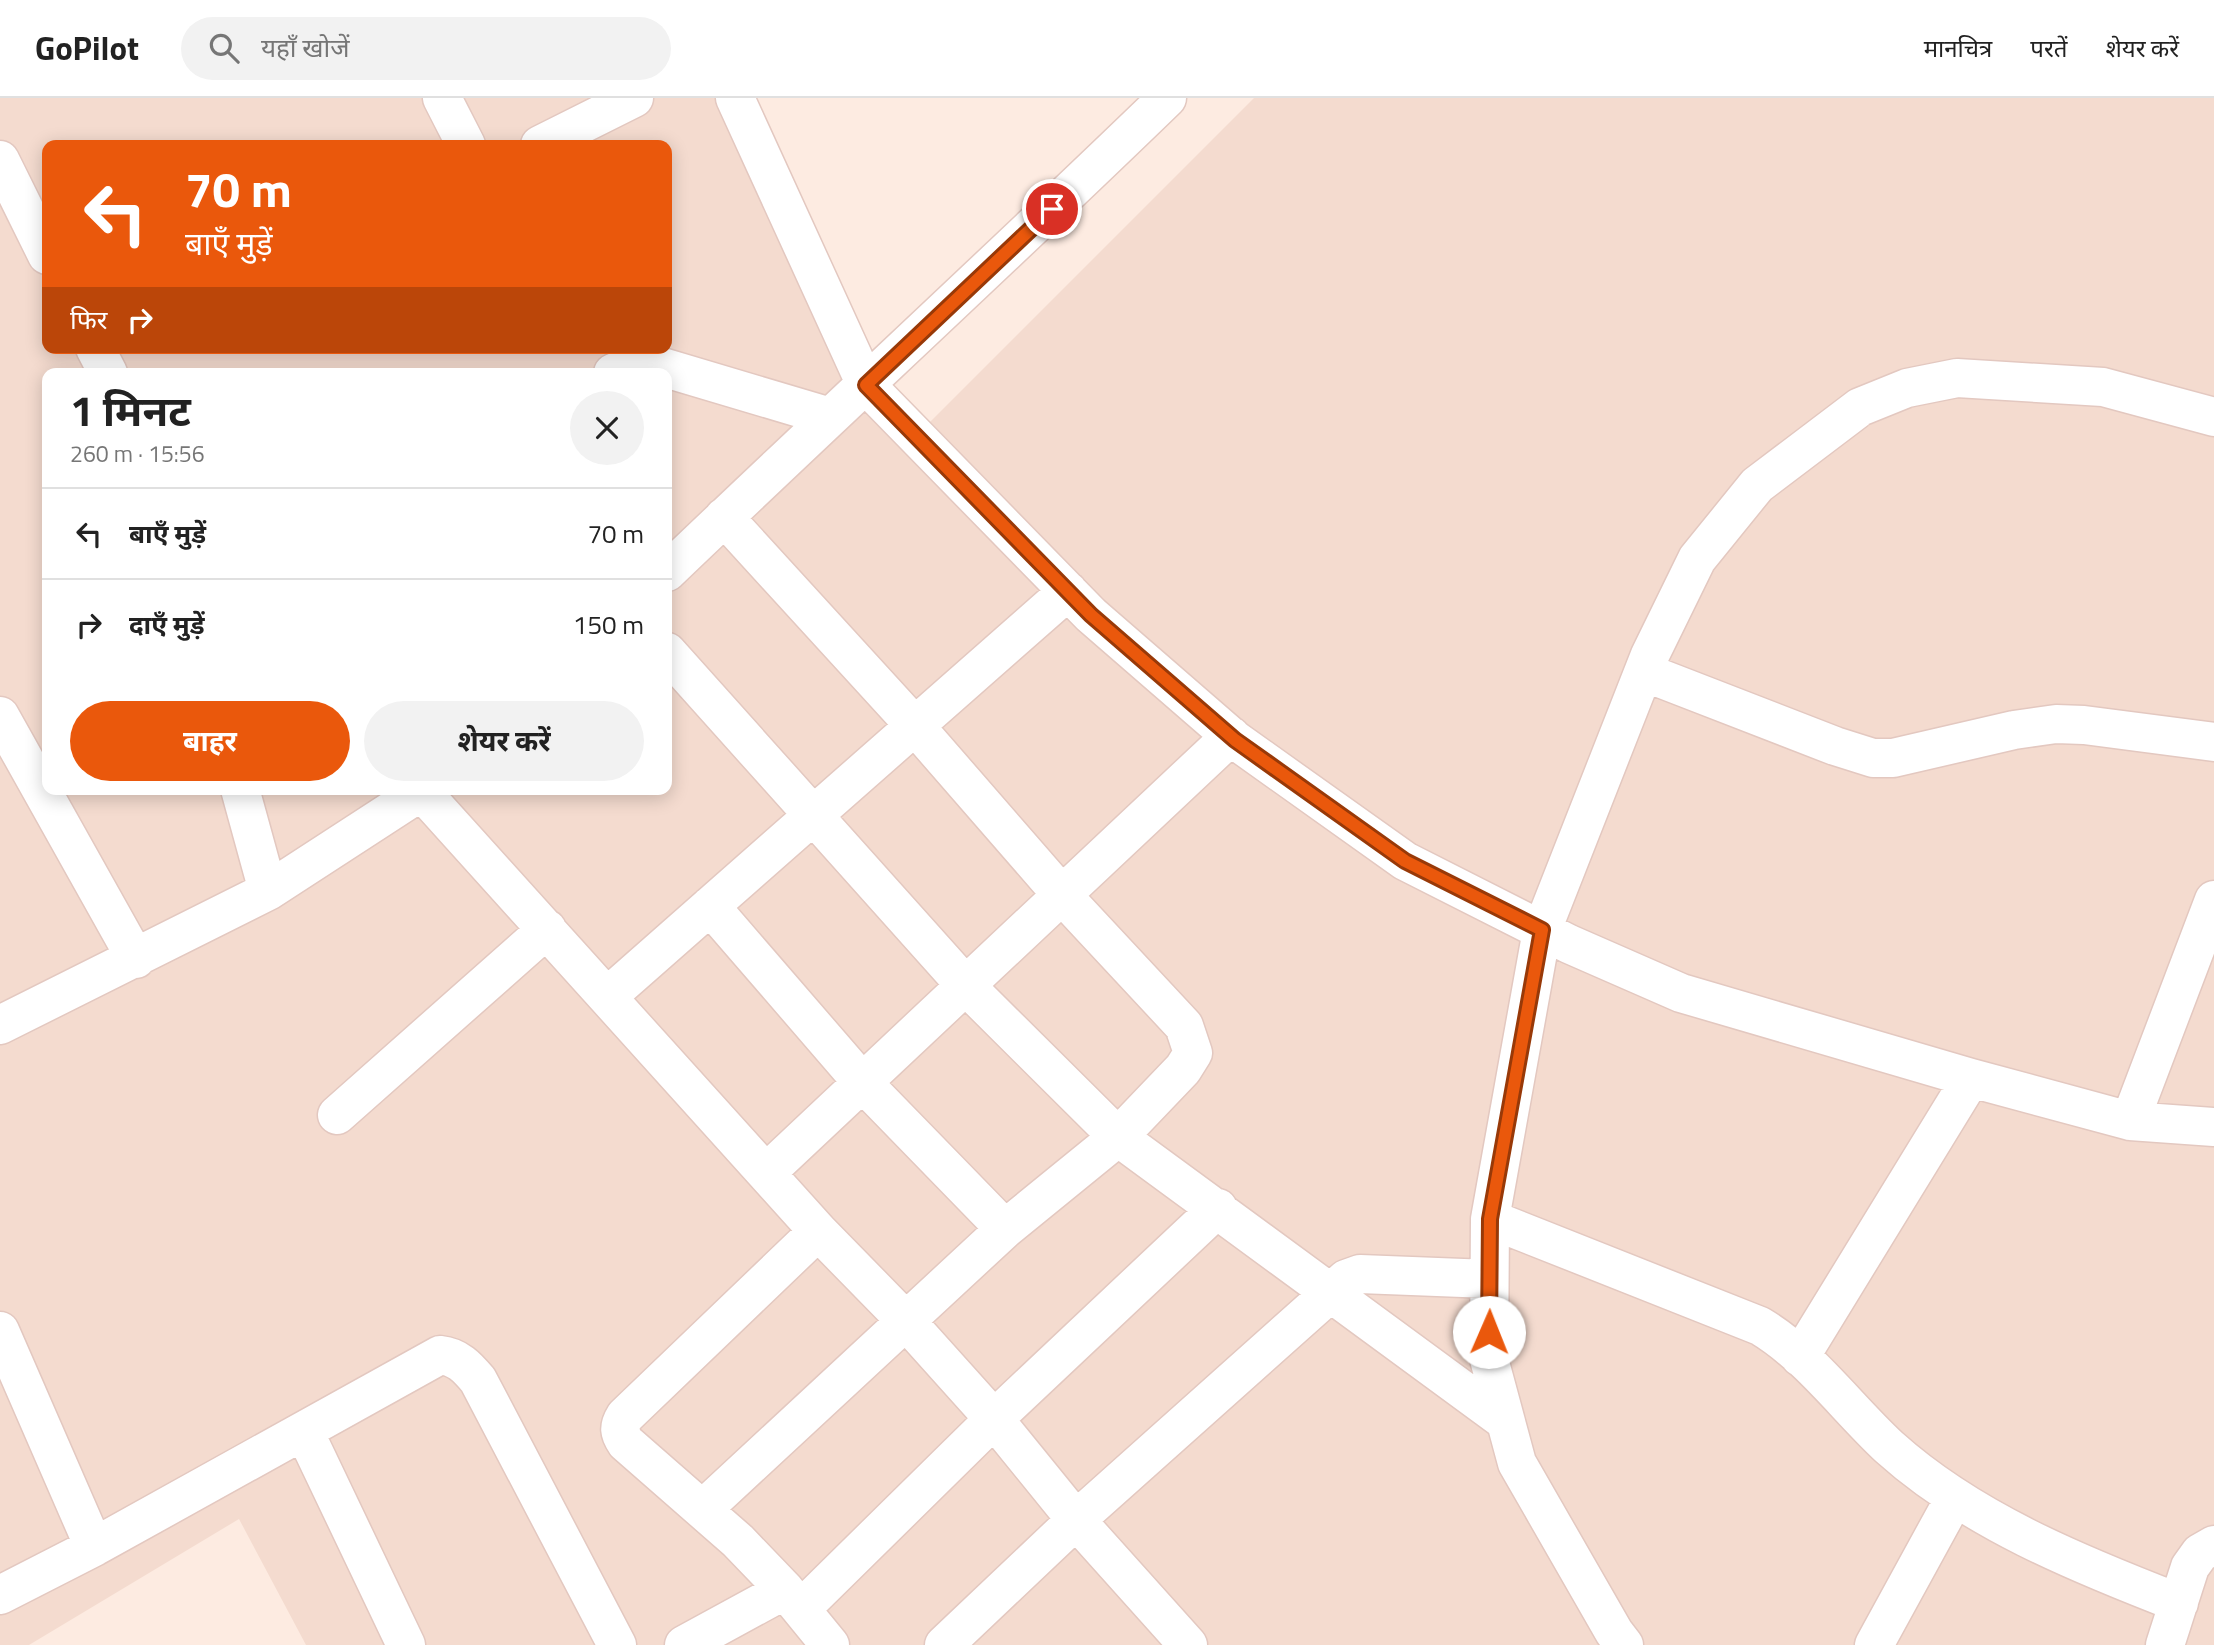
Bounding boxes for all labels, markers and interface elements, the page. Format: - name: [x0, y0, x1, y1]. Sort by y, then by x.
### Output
- search box: [181, 17, 671, 80]
- text: GoPilot: [35, 23, 139, 73]
- text: यहाँ खोजें: [261, 28, 350, 67]
- icon: search: [205, 29, 243, 67]
- text: मानचित्र: [1924, 30, 1992, 66]
- text: परतें: [2030, 30, 2067, 66]
- text: शेयर करें: [2105, 30, 2179, 66]
- text: 70 m: [185, 151, 292, 226]
- icon: left: [70, 168, 161, 259]
- pin: [1022, 179, 1082, 239]
- icon: arrive: [1033, 190, 1071, 228]
- text: बाएँ मुड़ें: [185, 219, 273, 267]
- text: फिर: [70, 300, 107, 339]
- icon: right: [121, 301, 159, 339]
- text: 1 मिनट: [70, 378, 191, 442]
- button: close: [570, 391, 644, 465]
- text: 260 m · 15:56: [70, 436, 205, 471]
- text: बाएँ मुड़ें: [129, 514, 206, 553]
- text: 70 m: [587, 514, 644, 553]
- icon: left: [70, 515, 108, 553]
- text: दाएँ मुड़ें: [129, 605, 205, 644]
- text: 150 m: [573, 605, 644, 644]
- icon: right: [70, 606, 108, 644]
- button: बाहर: [70, 701, 350, 781]
- button: शेयर करें: [364, 701, 644, 781]
- position arrow: [1452, 1295, 1526, 1369]

